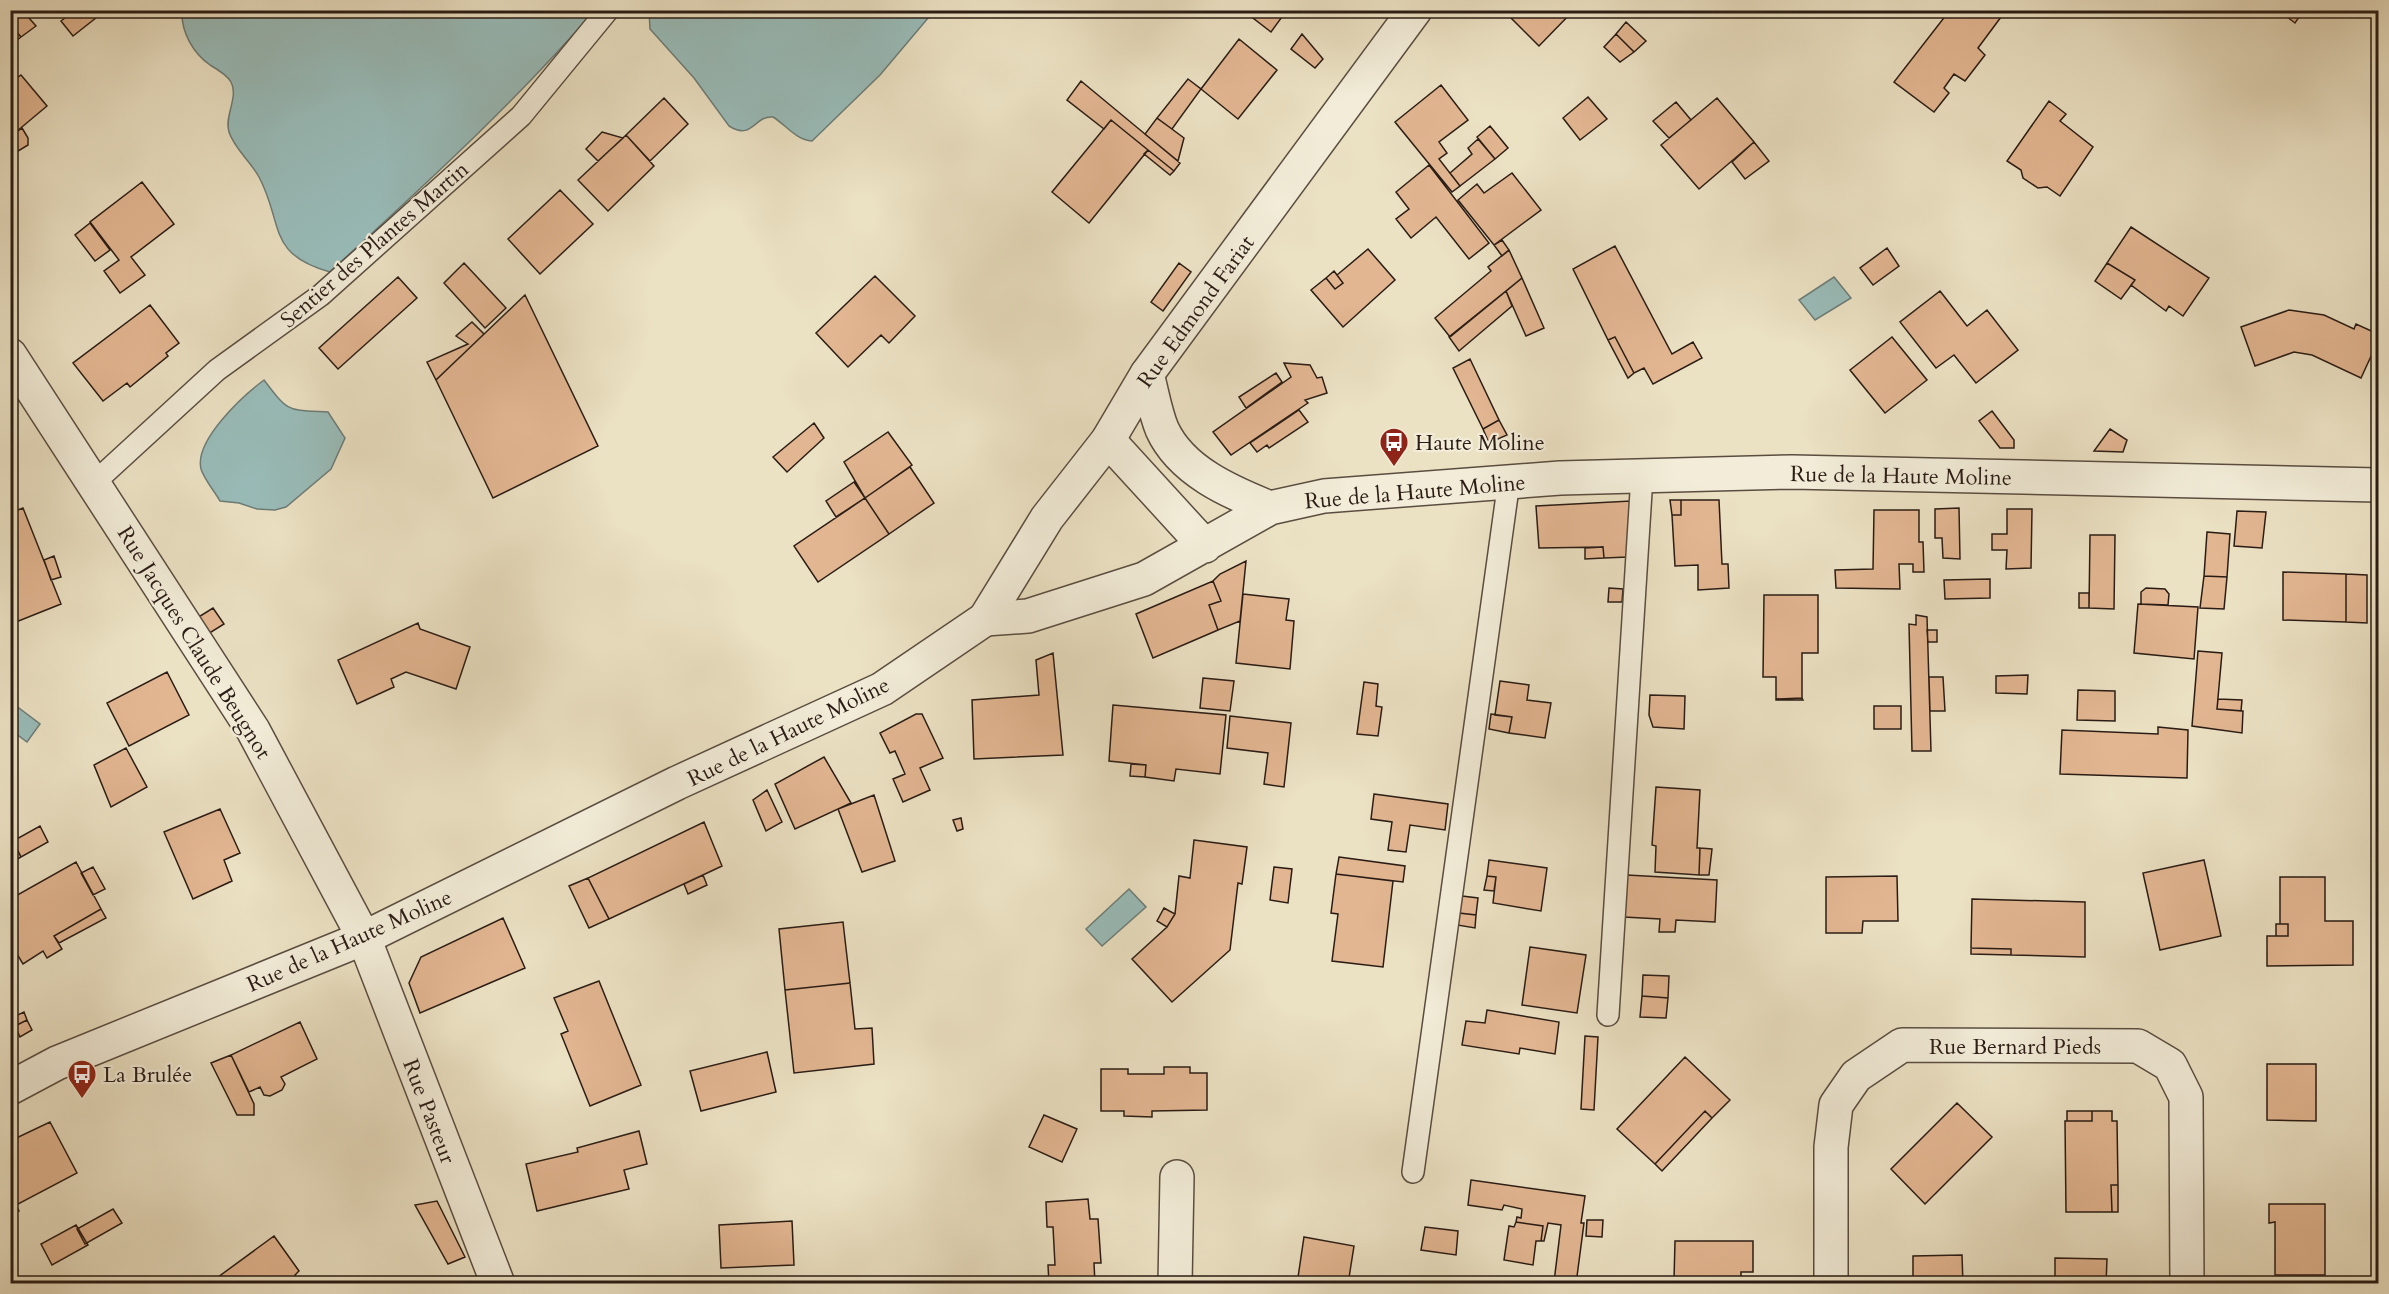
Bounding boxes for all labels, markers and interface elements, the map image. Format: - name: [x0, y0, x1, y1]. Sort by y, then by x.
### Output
- street label: Sentier des Plantes Martin: [274, 154, 476, 335]
- street label: Rue Edmond Fariat: [1130, 229, 1261, 394]
- bus stop icon: Haute Moline: [1378, 426, 1410, 468]
- place label: Haute Moline: [1415, 428, 1545, 458]
- street label: Rue de la Haute Moline: [1790, 459, 2012, 493]
- street label: Rue de la Haute Moline: [1303, 467, 1527, 517]
- street label: Rue Jacques Claude Beugnot: [110, 520, 278, 765]
- street label: Rue de la Haute Moline: [682, 670, 895, 794]
- street label: Rue de la Haute Moline: [242, 882, 457, 1000]
- street label: Rue Bernard Pieds: [1929, 1032, 2101, 1062]
- street label: Rue Pasteur: [395, 1055, 463, 1169]
- bus stop icon: La Brulée: [66, 1058, 98, 1100]
- place label: La Brulée: [103, 1060, 192, 1090]

